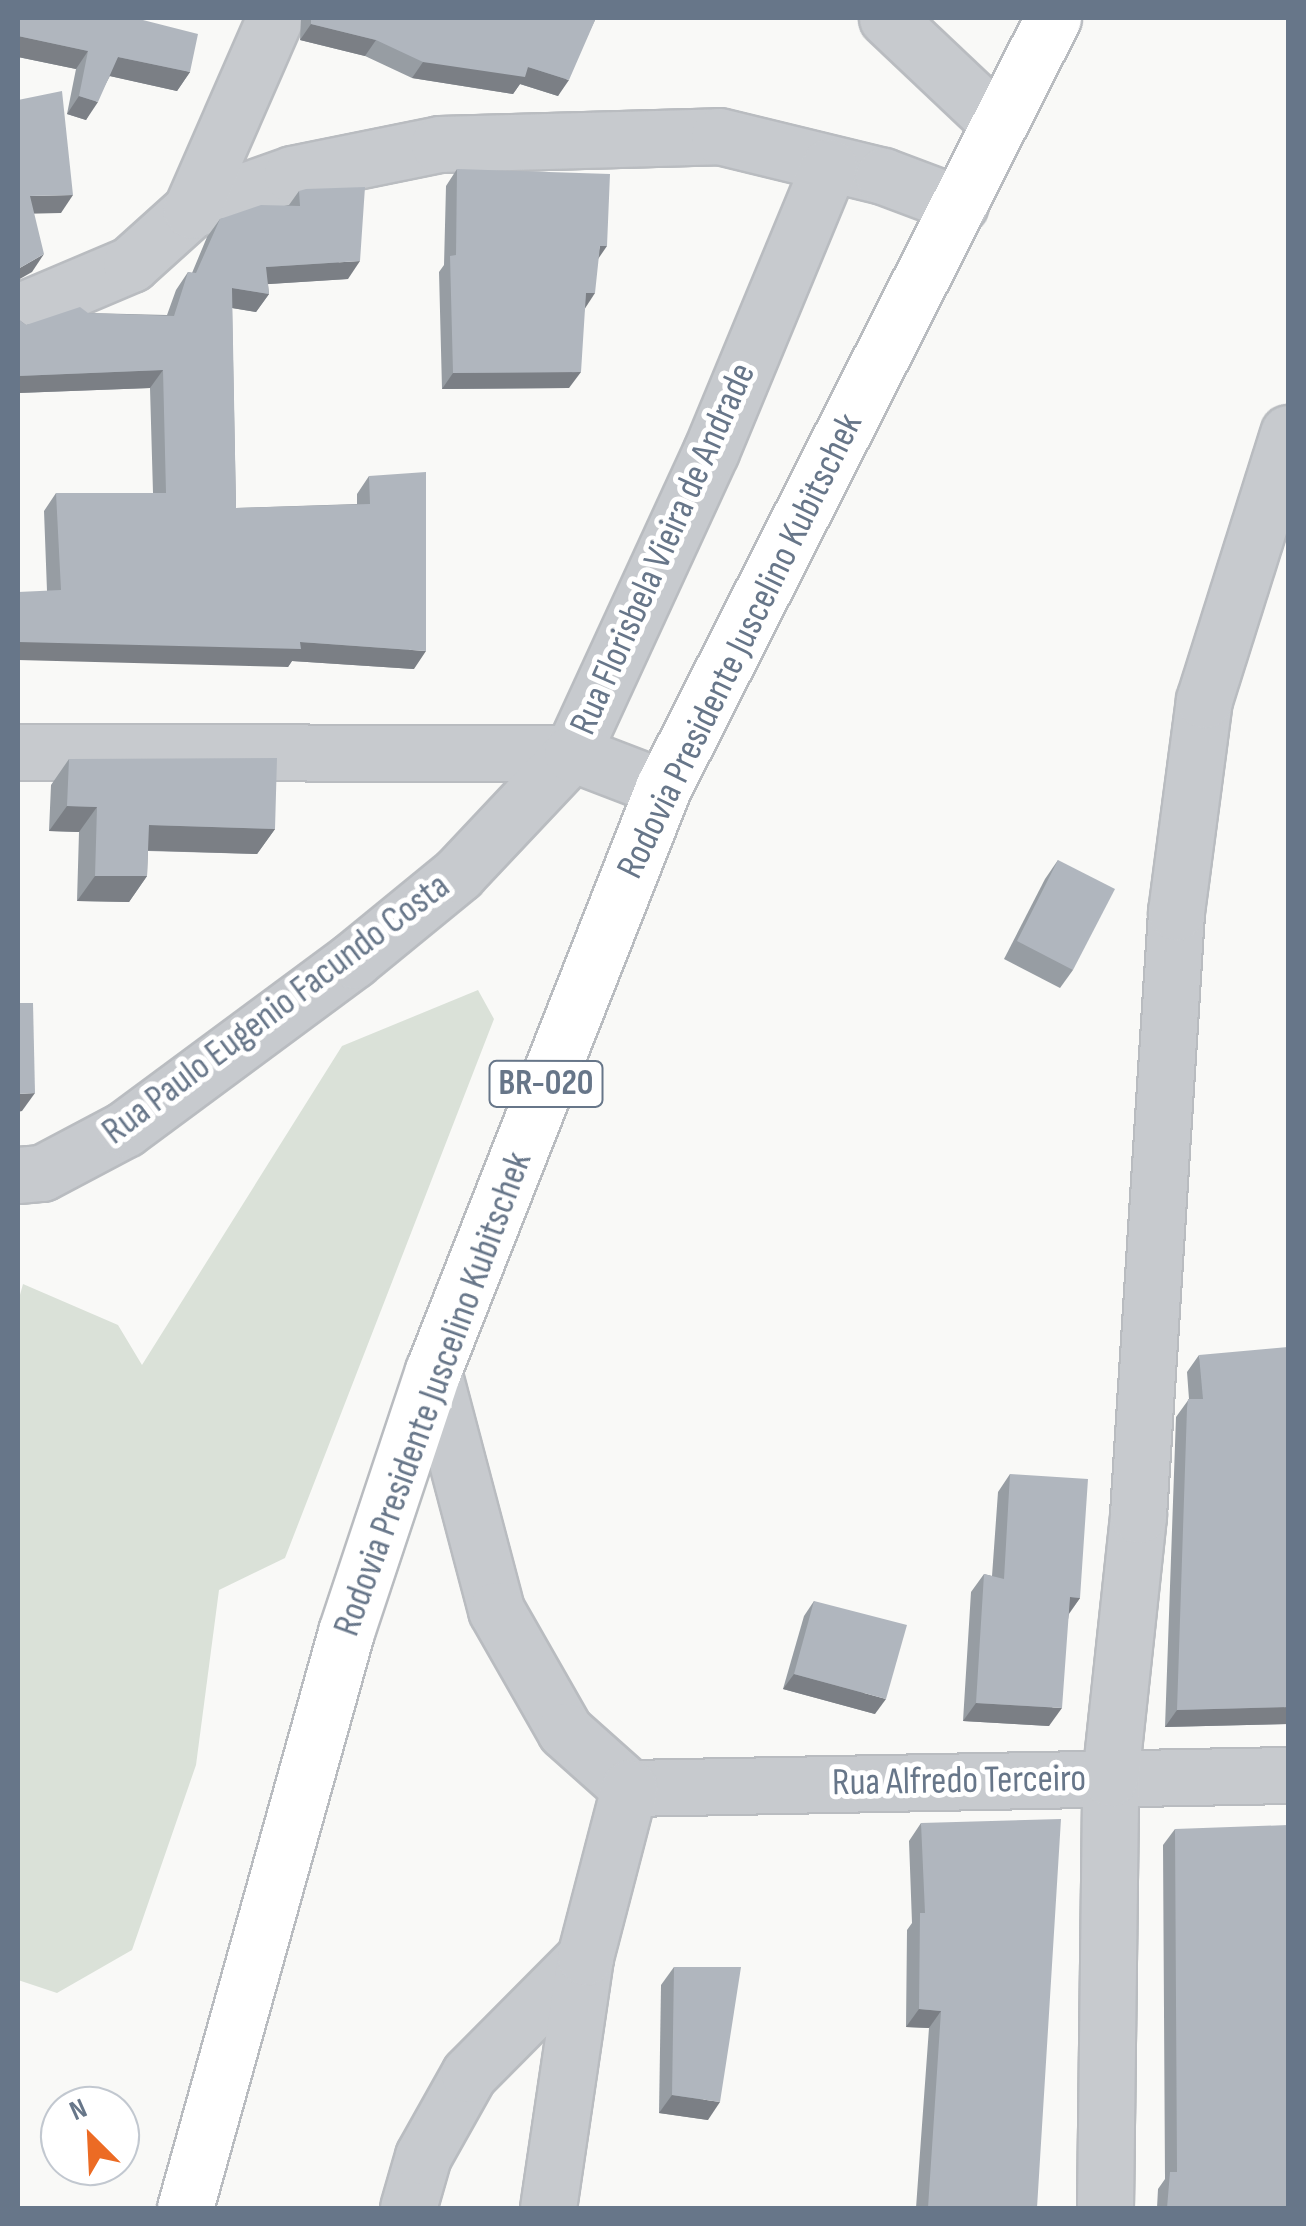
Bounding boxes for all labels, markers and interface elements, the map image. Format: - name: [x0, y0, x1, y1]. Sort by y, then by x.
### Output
- street label: Rua Florisbela Vieira de Andrade: [561, 356, 765, 742]
- street label: Rodovia Presidente Juscelino Kubitschek: [607, 406, 873, 886]
- street label: Rua Paulo Eugenio Facundo Costa: [93, 864, 459, 1154]
- road number: BR-020: [488, 1054, 604, 1114]
- street label: Rodovia Presidente Juscelino Kubitschek: [324, 1146, 542, 1642]
- street label: Rua Alfredo Terceiro: [832, 1756, 1086, 1806]
- north arrow: [40, 2086, 140, 2186]
- text: N: [65, 2092, 92, 2128]

